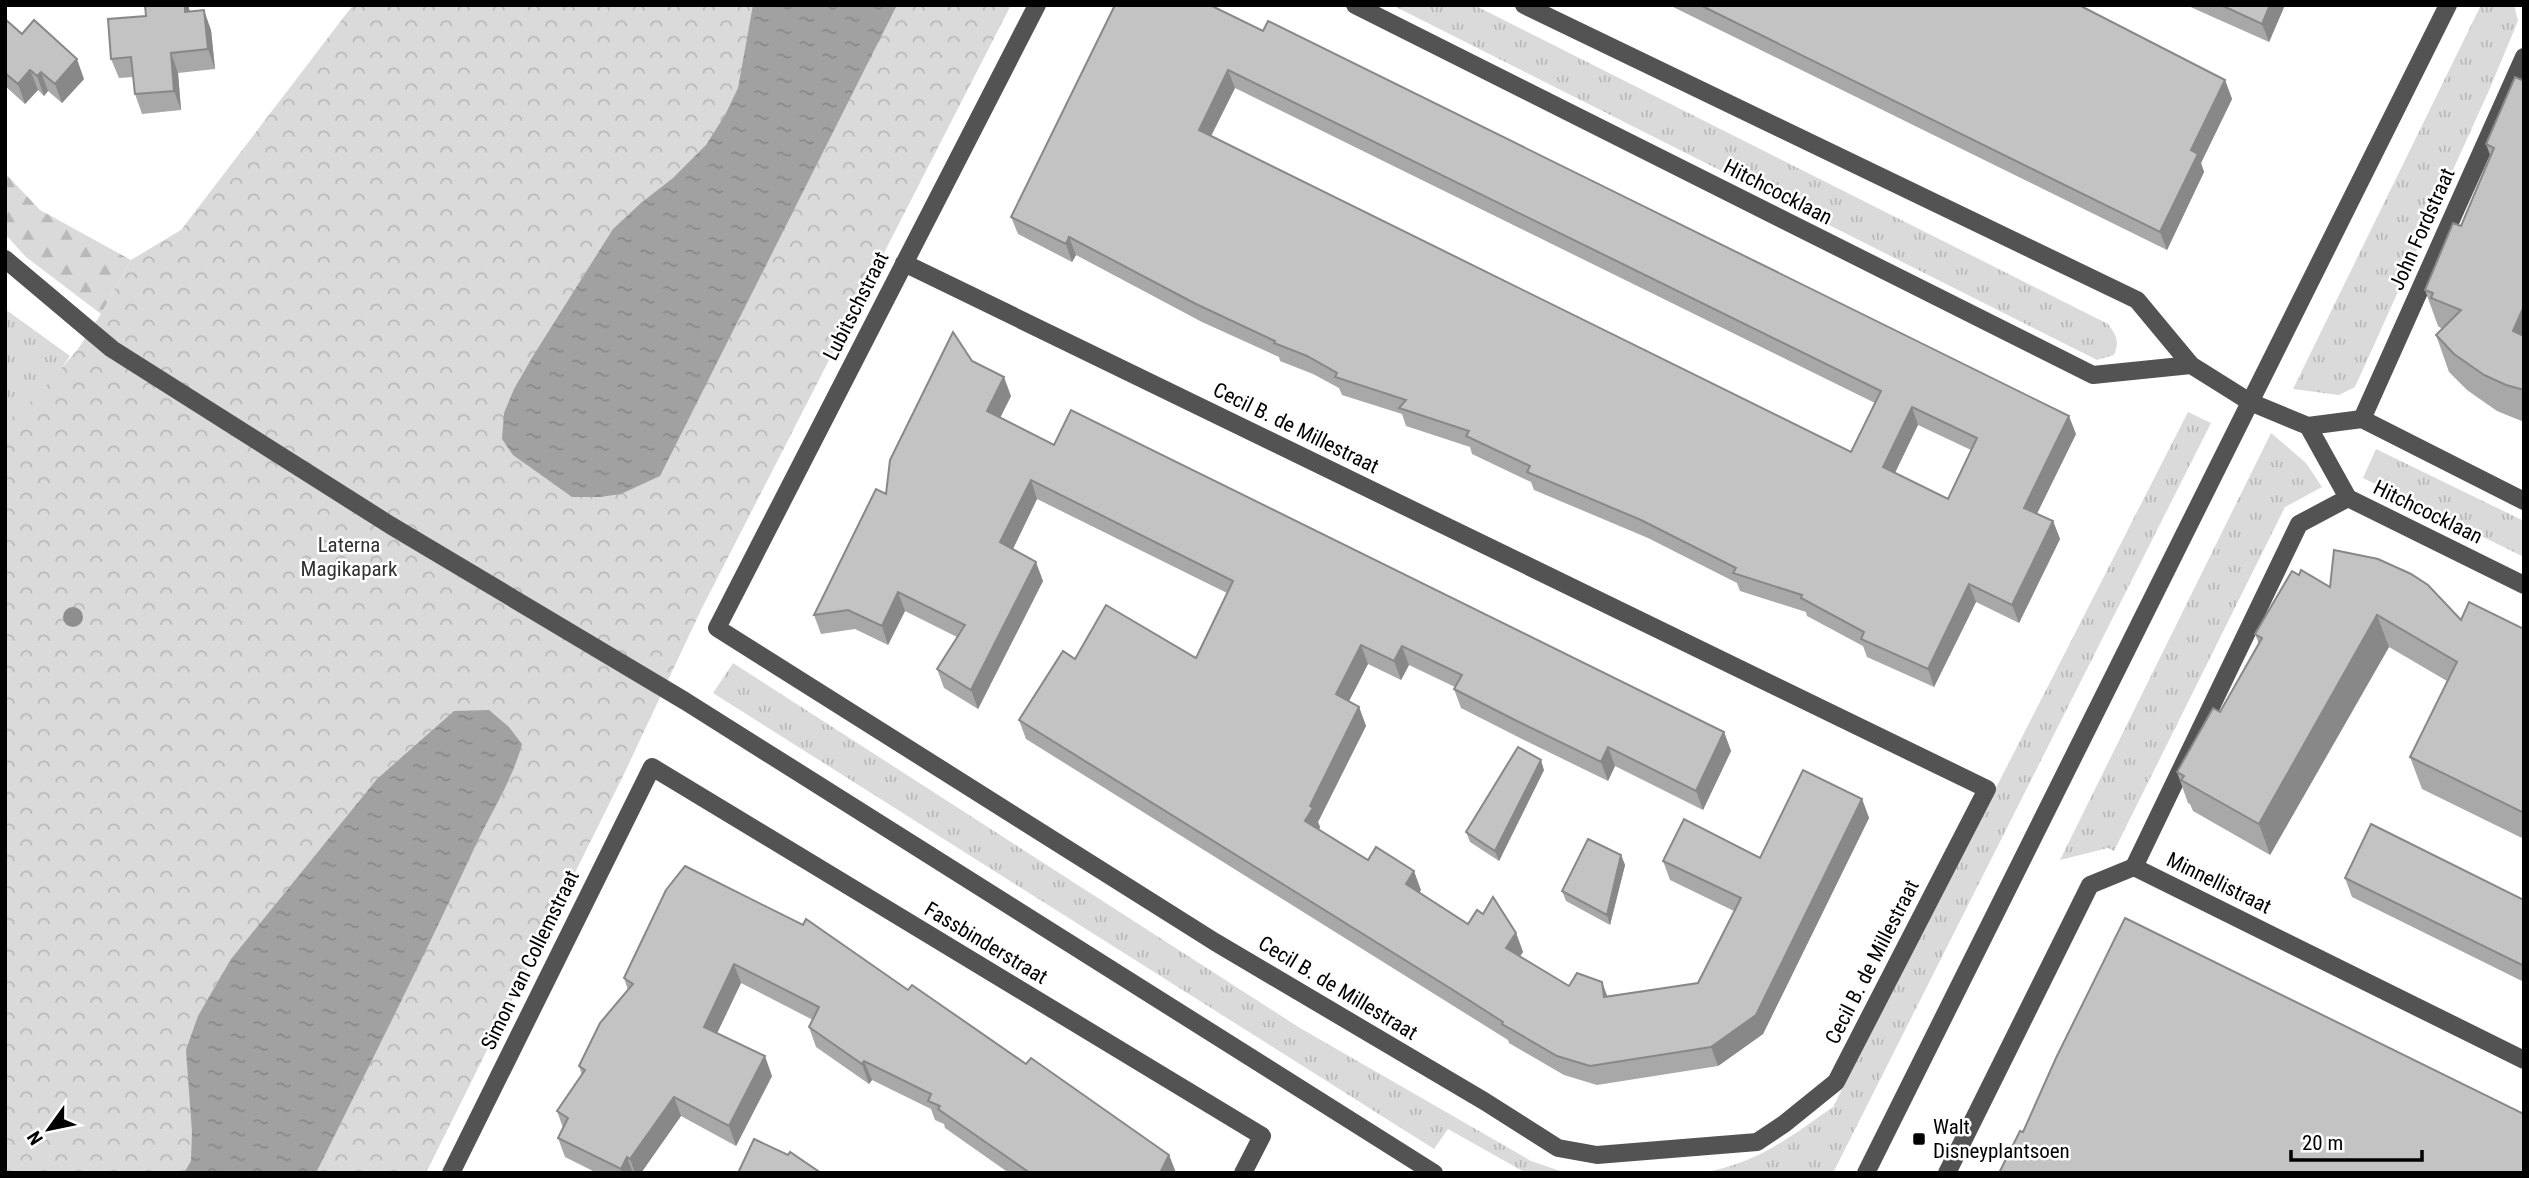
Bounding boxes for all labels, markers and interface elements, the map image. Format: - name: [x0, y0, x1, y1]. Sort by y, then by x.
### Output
- street label: Hitchcocklaan: [1720, 154, 1836, 230]
- street label: John Fordstraat: [2384, 164, 2460, 294]
- street label: Lubitschstraat: [818, 248, 894, 364]
- street label: Cecil B. de Millestraat: [1209, 378, 1383, 478]
- street label: Hitchcocklaan: [2370, 475, 2486, 549]
- park label: Laterna Magikapark: [301, 533, 398, 581]
- street label: Minnellistraat: [2163, 847, 2275, 919]
- street label: Simon van Collemstraat: [476, 866, 584, 1054]
- street label: Cecil B. de Millestraat: [1820, 876, 1924, 1048]
- street label: Fassbinderstraat: [920, 897, 1052, 989]
- street label: Cecil B. de Millestraat: [1254, 931, 1422, 1045]
- north arrow: [14, 1094, 84, 1164]
- place label: Walt Disneyplantsoen: [1933, 1115, 2070, 1163]
- scale bar: [2291, 1118, 2422, 1162]
- text: N: [22, 1127, 48, 1149]
- marker: Walt Disneyplantsoen: [1911, 1131, 1927, 1147]
- text: 20 m: [2302, 1131, 2343, 1155]

